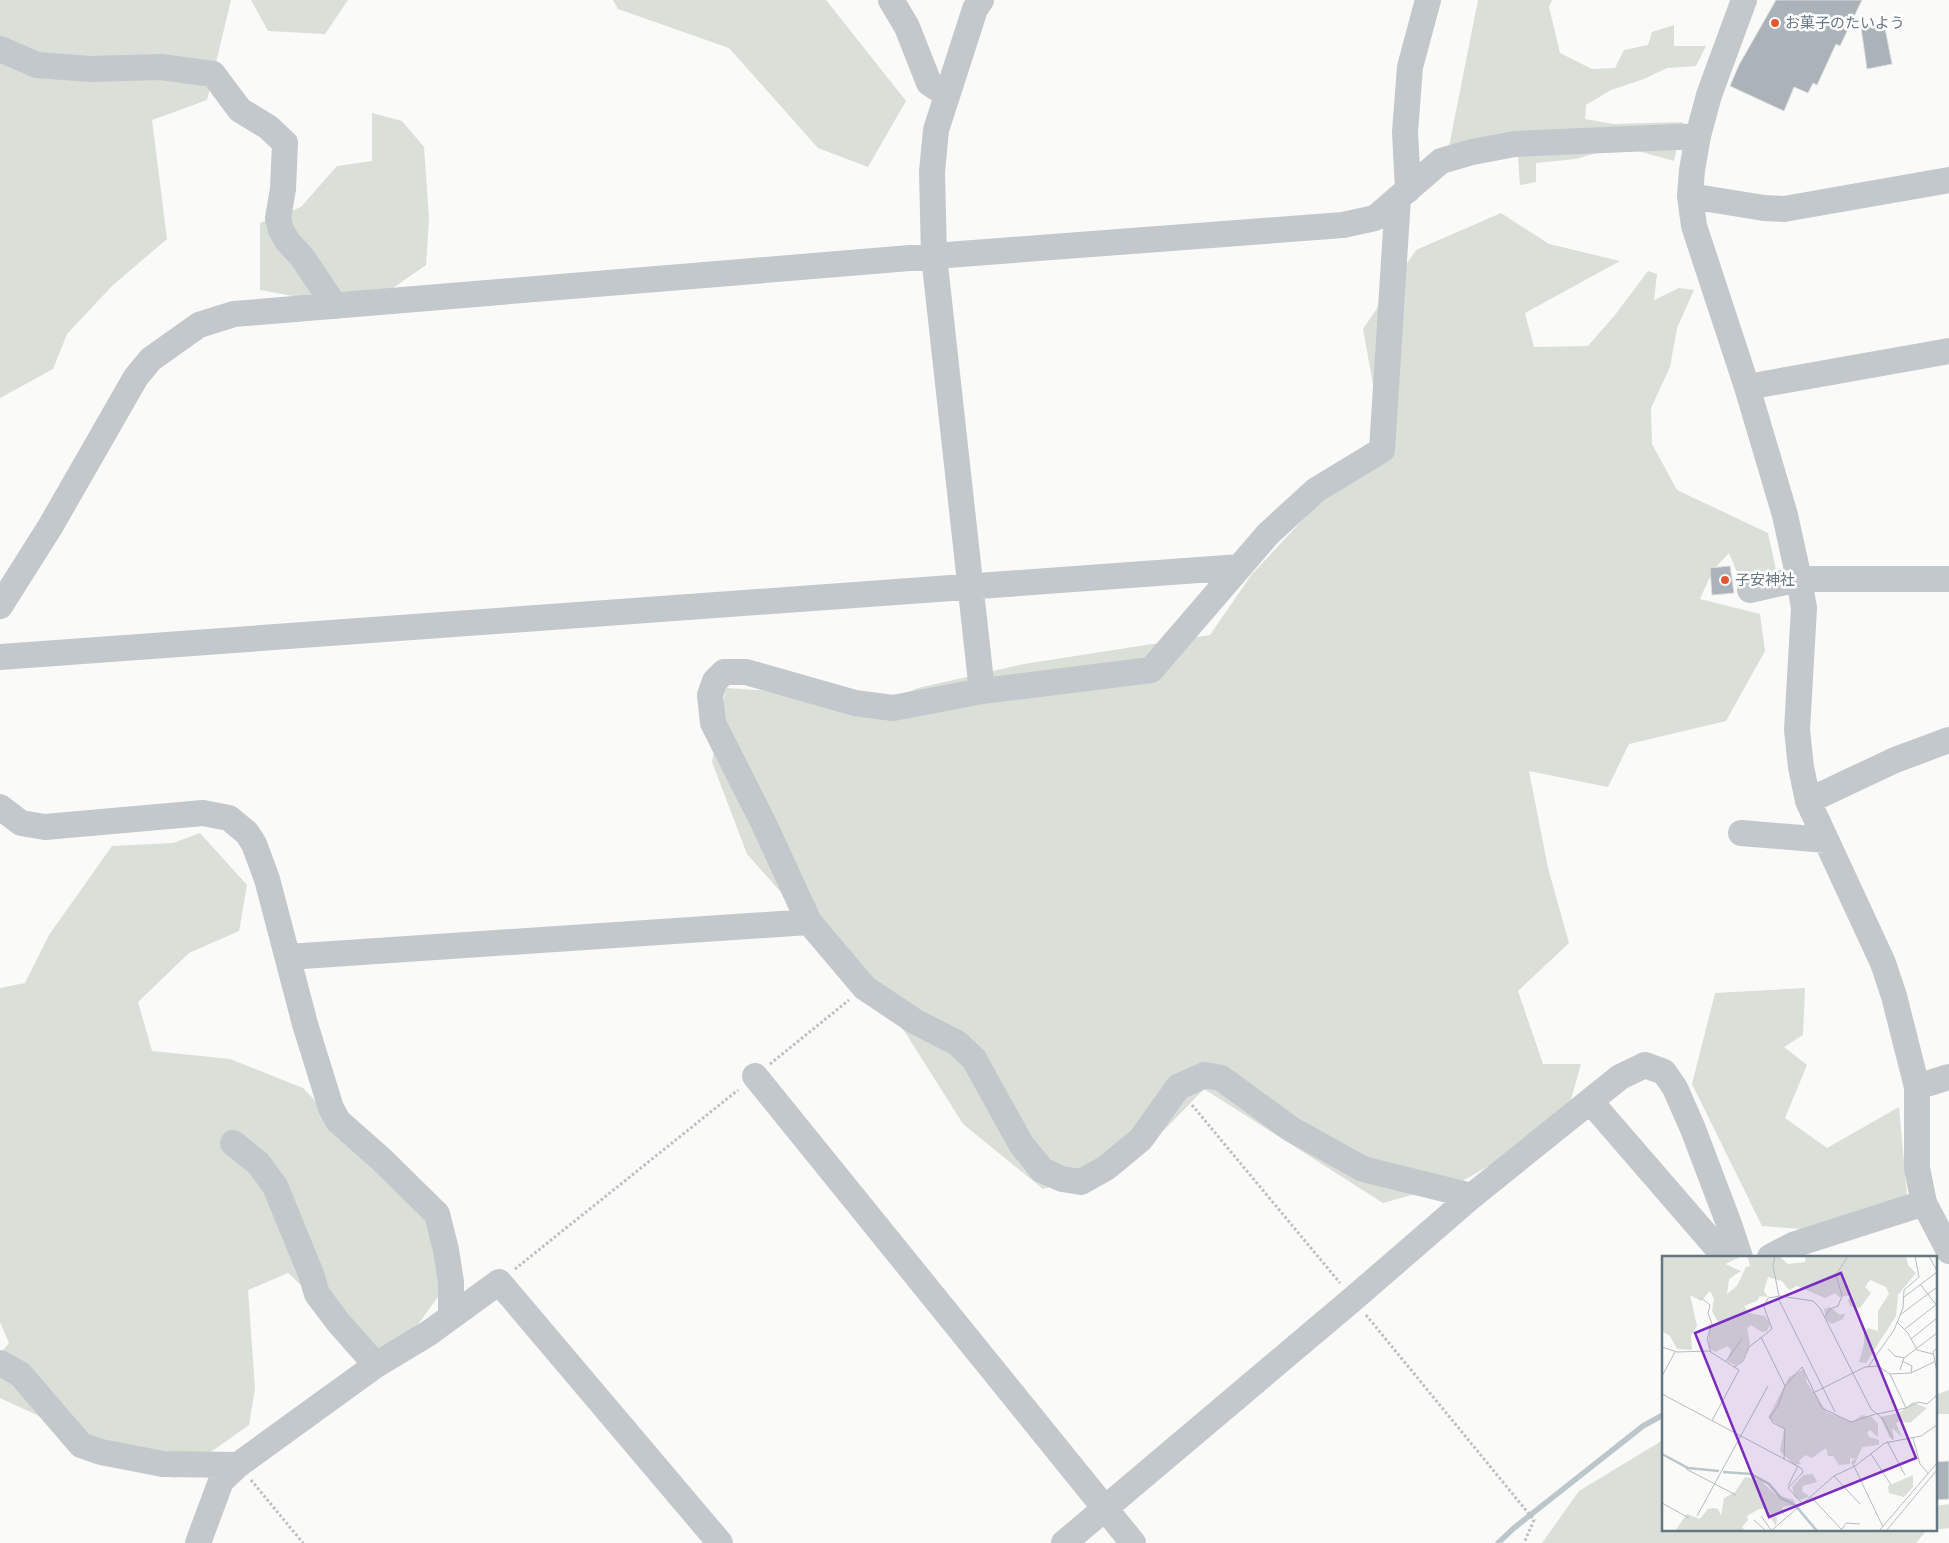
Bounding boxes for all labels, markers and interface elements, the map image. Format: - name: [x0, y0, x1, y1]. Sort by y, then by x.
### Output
- place label: お菓子のたいよう: [1785, 14, 1905, 33]
- marker: お菓子のたいよう: [1769, 17, 1781, 29]
- place label: 子安神社: [1735, 571, 1795, 590]
- marker: 子安神社: [1719, 574, 1731, 586]
- inset map: [1662, 1256, 1936, 1530]

